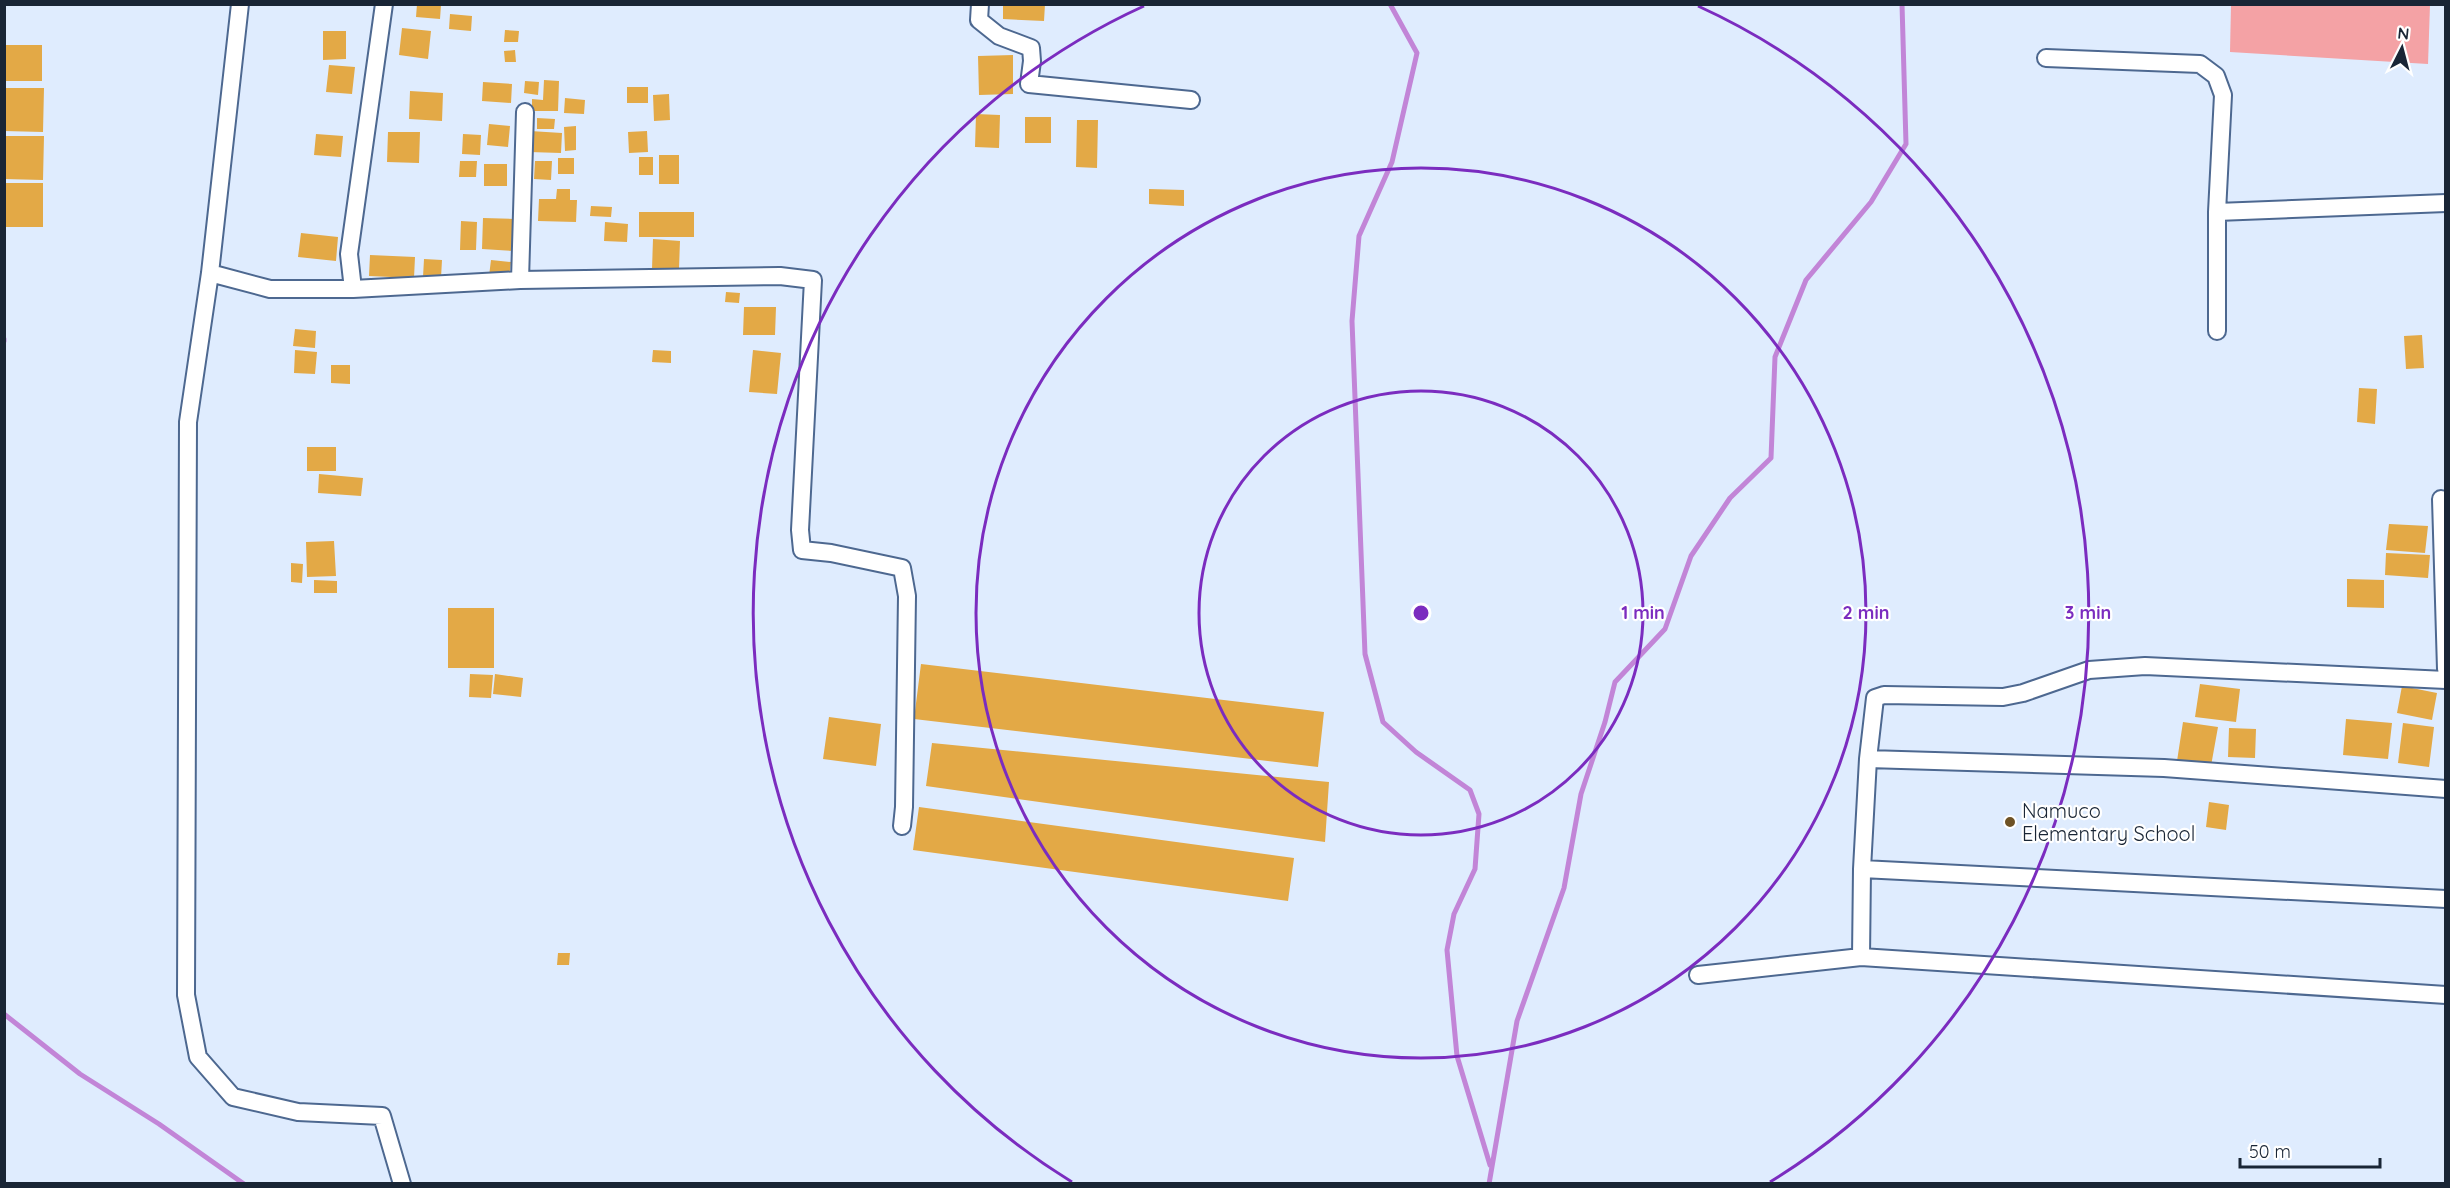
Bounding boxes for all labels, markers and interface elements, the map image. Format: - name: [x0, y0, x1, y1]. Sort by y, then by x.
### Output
- north arrow: [2372, 18, 2432, 78]
- text: N: [2397, 23, 2410, 44]
- text: 1 min: [1621, 601, 1665, 624]
- text: 2 min: [1843, 601, 1889, 624]
- text: 3 min: [2065, 601, 2111, 624]
- centre of rings: [1411, 603, 1431, 623]
- place label: Namuco Elementary School: [2022, 798, 2195, 846]
- marker: Namuco Elementary School: [2003, 815, 2017, 829]
- scale bar: [2240, 1131, 2380, 1169]
- text: 50 m: [2249, 1140, 2291, 1163]

